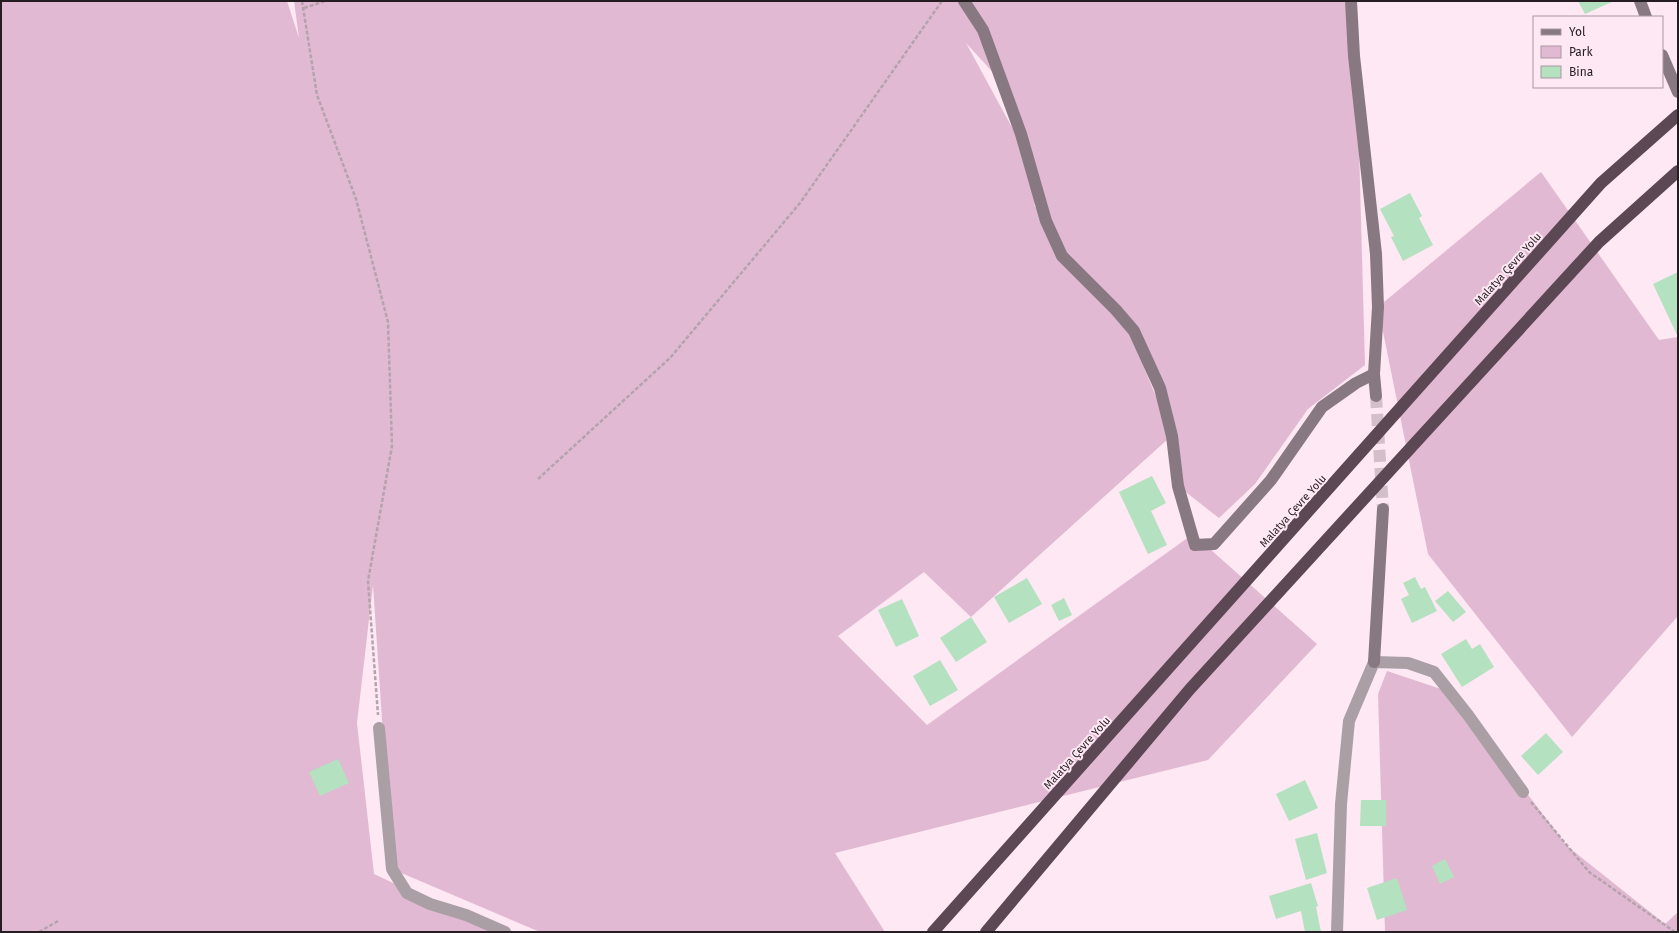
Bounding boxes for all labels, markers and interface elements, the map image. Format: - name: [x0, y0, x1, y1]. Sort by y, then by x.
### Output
- legend: [1533, 16, 1663, 88]
- text: Yol: [1569, 25, 1586, 39]
- text: Park: [1569, 45, 1593, 59]
- text: Bina: [1569, 65, 1593, 79]
- street label: Malatya Çevre Yolu: [1472, 230, 1544, 308]
- street label: Malatya Çevre Yolu: [1257, 472, 1329, 550]
- street label: Malatya Çevre Yolu: [1041, 714, 1113, 792]

